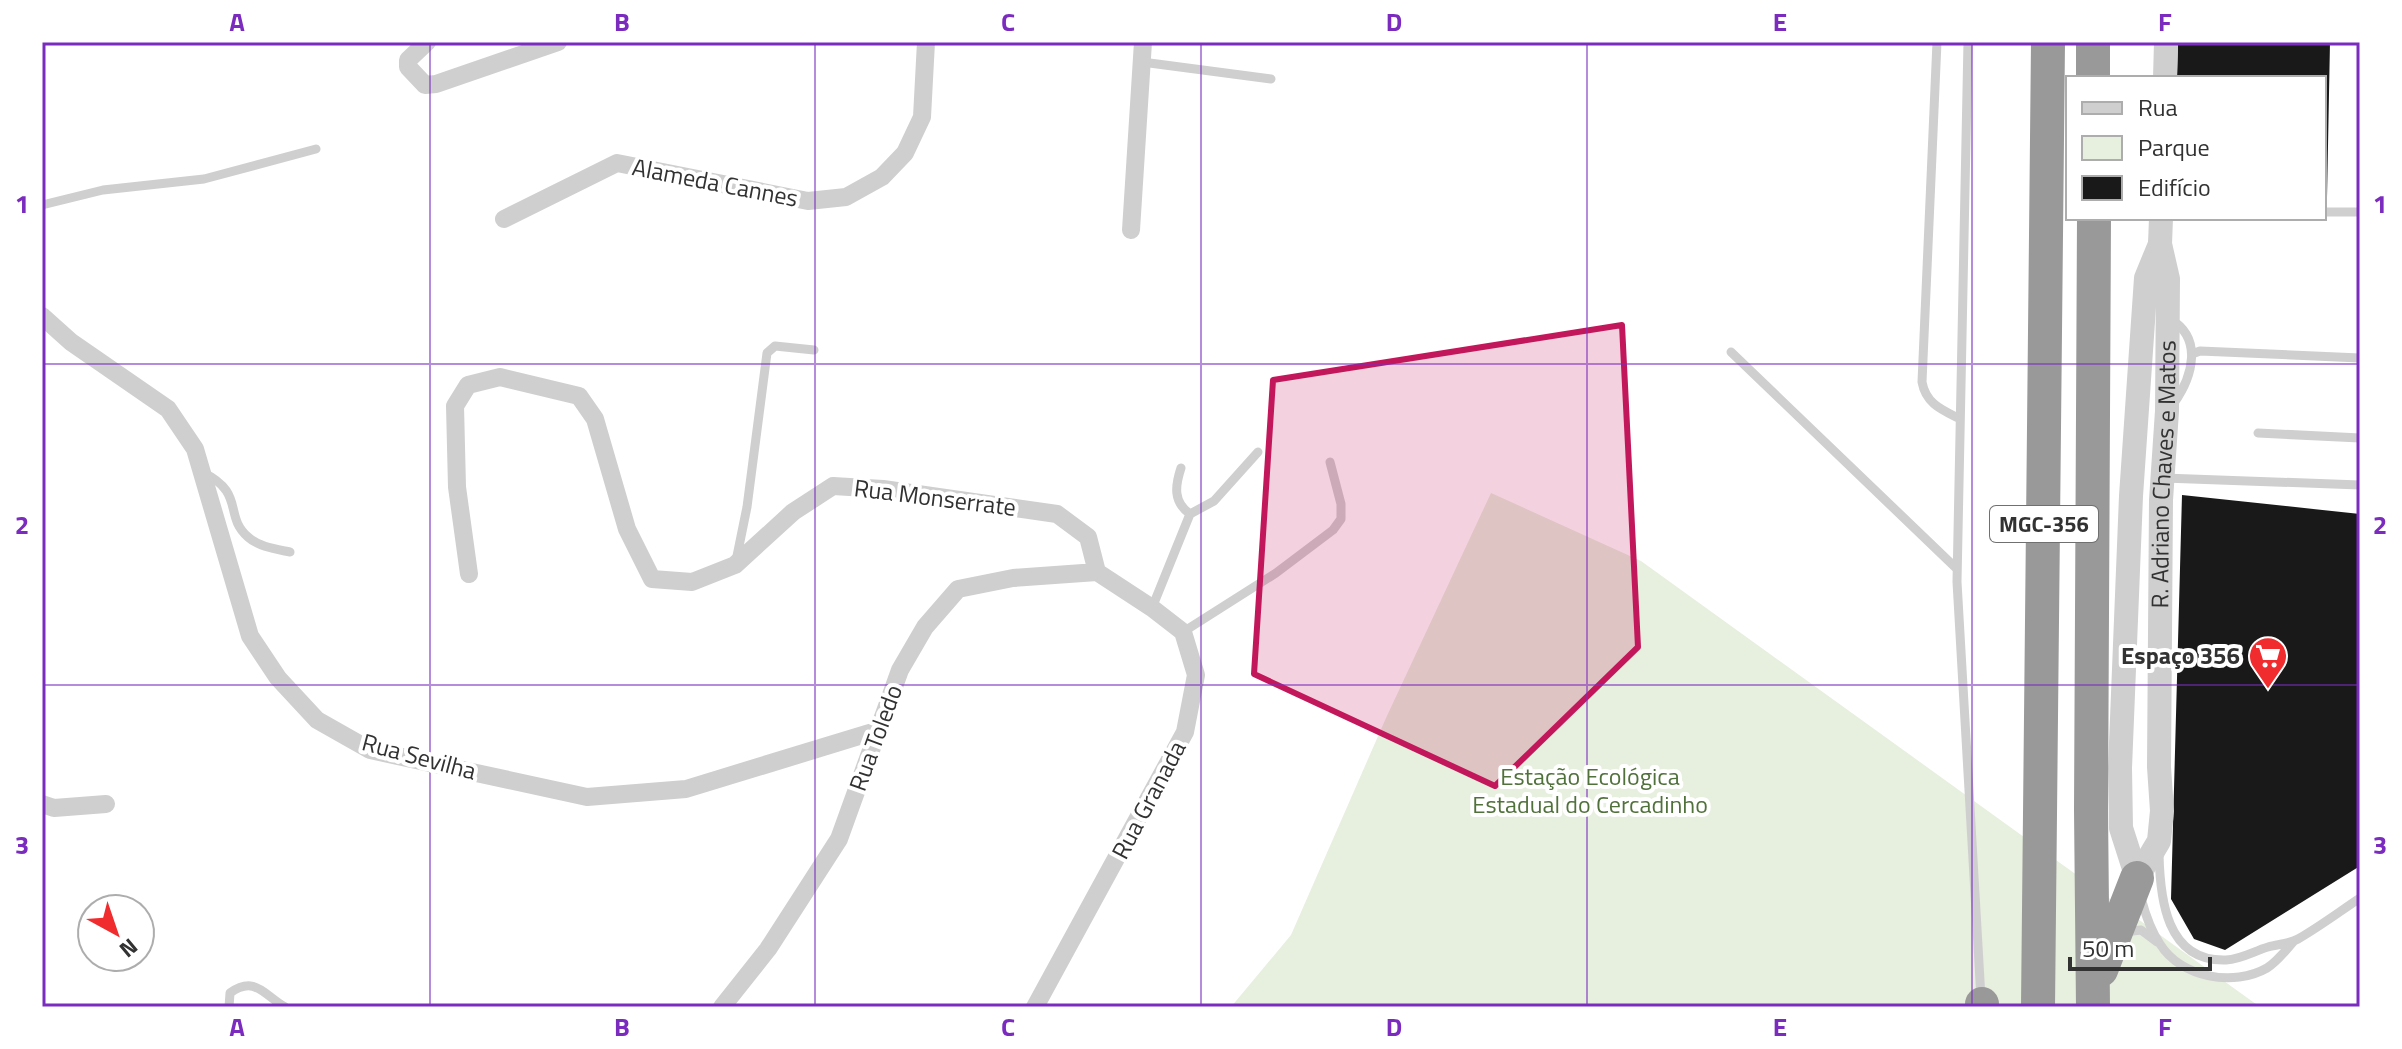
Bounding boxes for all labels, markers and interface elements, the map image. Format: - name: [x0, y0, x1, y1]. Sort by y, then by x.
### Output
- text: A: [229, 2, 245, 41]
- text: B: [614, 2, 630, 41]
- text: C: [1001, 2, 1015, 41]
- text: D: [1386, 2, 1402, 41]
- text: E: [1773, 2, 1787, 41]
- text: F: [2158, 2, 2172, 41]
- legend: [2066, 76, 2326, 220]
- text: Rua: [2138, 89, 2177, 125]
- text: Parque: [2138, 129, 2210, 165]
- street label: Alameda Cannes: [629, 148, 801, 216]
- text: Edifício: [2138, 169, 2211, 205]
- text: 1: [15, 184, 29, 223]
- text: 1: [2373, 184, 2387, 223]
- street label: R. Adriano Chaves e Matos: [2141, 340, 2185, 609]
- street label: Rua Monserrate: [852, 469, 1018, 525]
- text: 2: [15, 505, 29, 544]
- text: 2: [2373, 505, 2387, 544]
- road number: MGC-356: [1990, 506, 2098, 542]
- supermarket icon: Espaço 356: [2247, 635, 2289, 690]
- place label: Espaço 356: [2121, 637, 2240, 673]
- street label: Rua Toledo: [839, 679, 911, 796]
- street label: Rua Sevilha: [358, 724, 480, 789]
- street label: Rua Granada: [1102, 734, 1194, 865]
- park label: Estação Ecológica Estadual do Cercadinho: [1472, 758, 1708, 822]
- text: 3: [15, 825, 29, 864]
- text: 3: [2373, 825, 2387, 864]
- north arrow: [76, 893, 156, 973]
- scale bar: [2070, 921, 2210, 971]
- text: N: [112, 930, 146, 966]
- text: 50 m: [2082, 930, 2134, 966]
- text: A: [229, 1007, 245, 1046]
- text: B: [614, 1007, 630, 1046]
- text: C: [1001, 1007, 1015, 1046]
- text: D: [1386, 1007, 1402, 1046]
- text: E: [1773, 1007, 1787, 1046]
- text: F: [2158, 1007, 2172, 1046]

